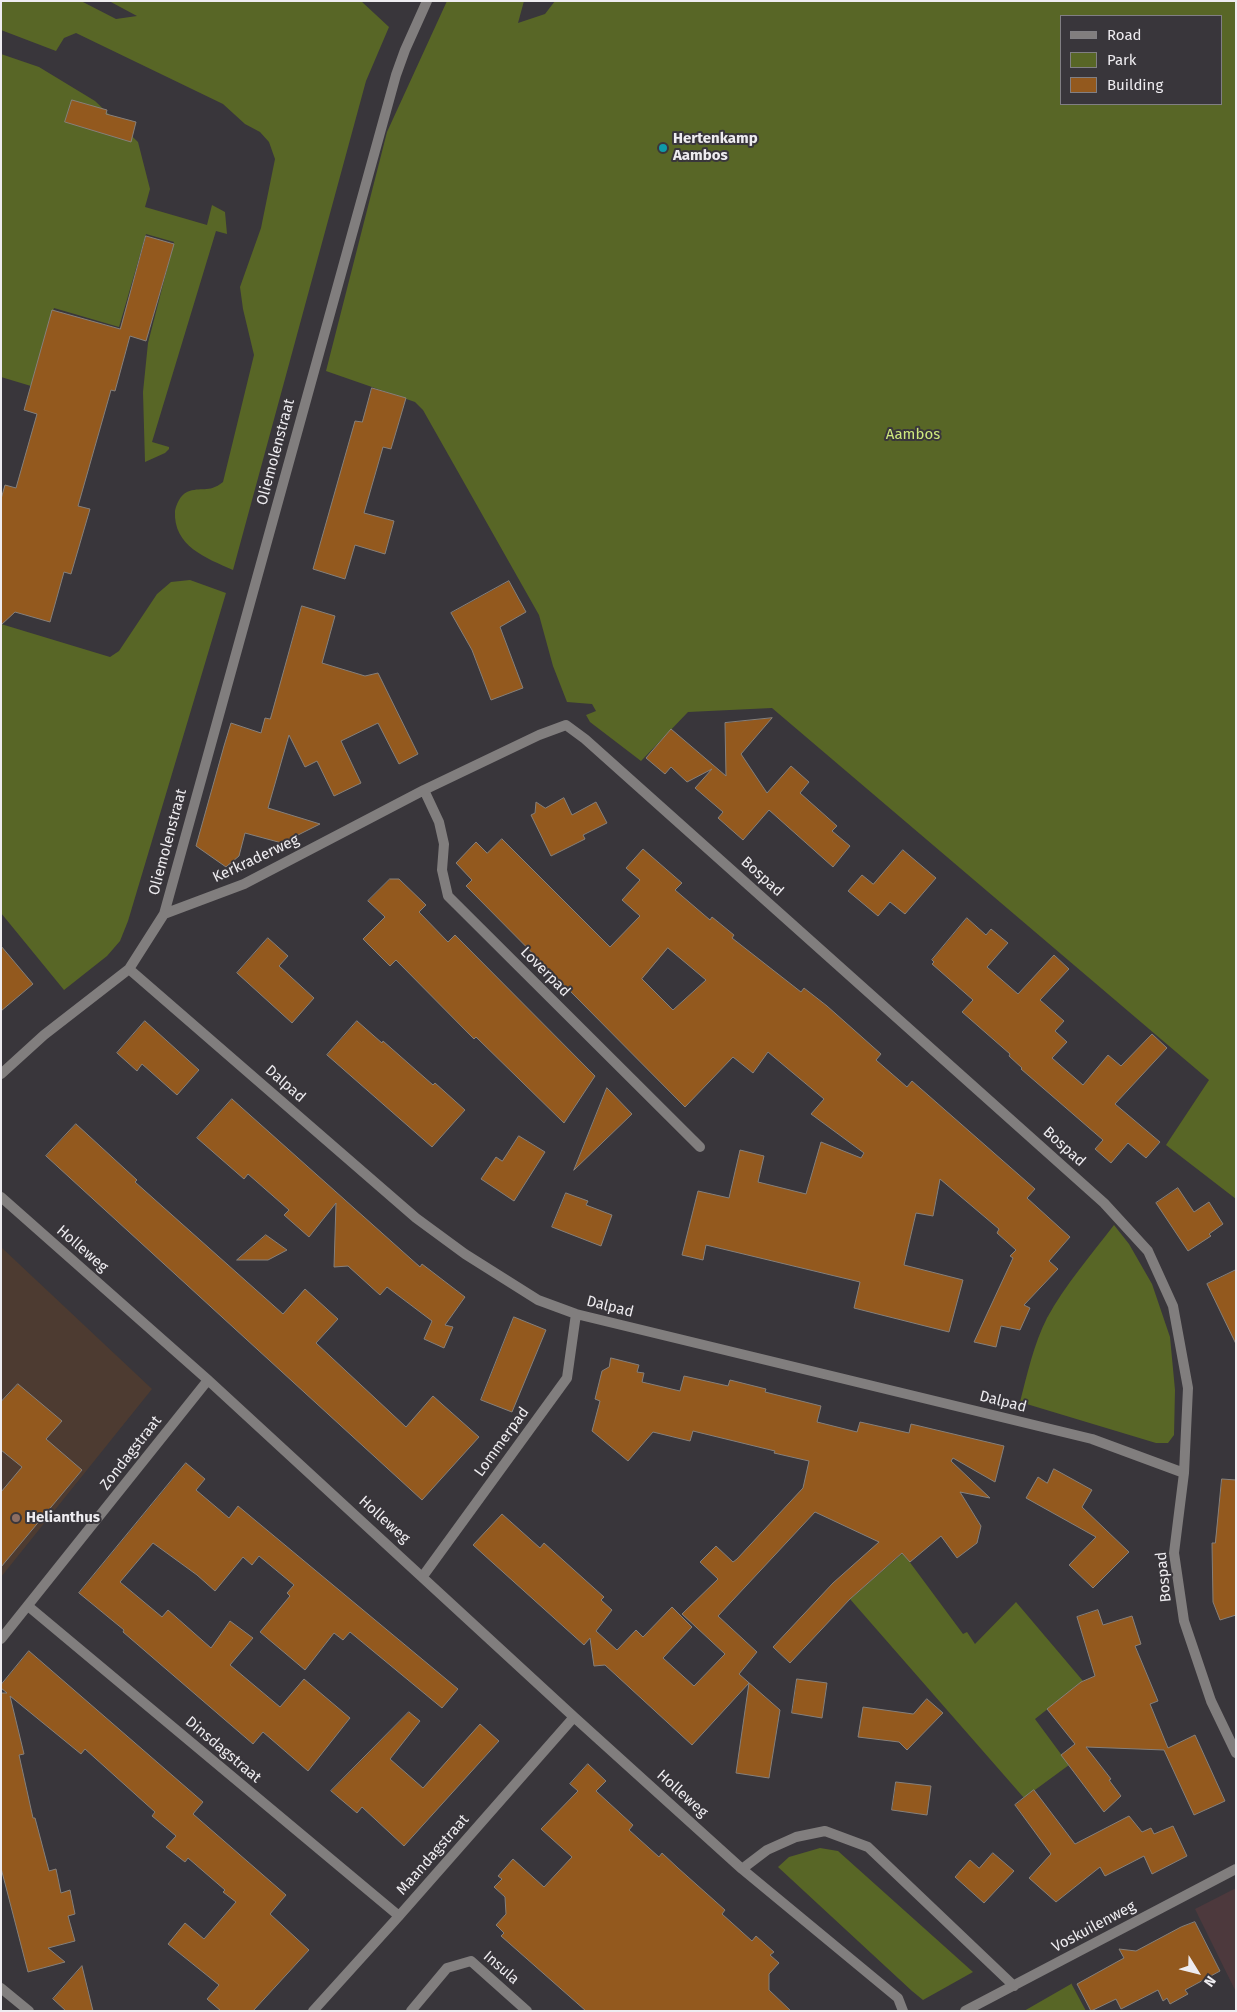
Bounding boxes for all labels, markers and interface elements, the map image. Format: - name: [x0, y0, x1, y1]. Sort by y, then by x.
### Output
- legend: [1060, 15, 1222, 105]
- text: Road: [1107, 26, 1142, 44]
- text: Park: [1107, 51, 1137, 69]
- text: Building: [1107, 76, 1163, 94]
- place label: Hertenkamp Aambos: [673, 130, 758, 165]
- marker: Hertenkamp Aambos: [657, 142, 669, 154]
- street label: Oliemolenstraat: [253, 397, 299, 507]
- park label: Aambos: [886, 426, 940, 444]
- street label: Oliemolenstraat: [145, 787, 191, 897]
- street label: Kerkraderweg: [210, 831, 302, 887]
- street label: Bospad: [737, 853, 787, 901]
- street label: Loverpad: [516, 943, 574, 1001]
- street label: Dalpad: [261, 1062, 309, 1106]
- street label: Bospad: [1039, 1123, 1089, 1171]
- street label: Holleweg: [52, 1222, 112, 1276]
- street label: Dalpad: [585, 1292, 635, 1322]
- street label: Dalpad: [978, 1387, 1028, 1417]
- street label: Lommerpad: [471, 1404, 533, 1480]
- street label: Zondagstraat: [96, 1412, 166, 1494]
- street label: Holleweg: [355, 1492, 413, 1548]
- place label: Helianthus: [26, 1509, 100, 1527]
- marker: Helianthus: [10, 1512, 22, 1524]
- street label: Bospad: [1152, 1551, 1176, 1603]
- street label: Dinsdagstraat: [181, 1713, 265, 1787]
- street label: Holleweg: [653, 1766, 711, 1822]
- street label: Maandagstraat: [393, 1811, 473, 1899]
- street label: Voskuilenweg: [1049, 1897, 1139, 1957]
- north arrow: [1172, 1947, 1222, 1997]
- street label: Insula: [479, 1948, 523, 1988]
- text: N: [1200, 1972, 1219, 1990]

